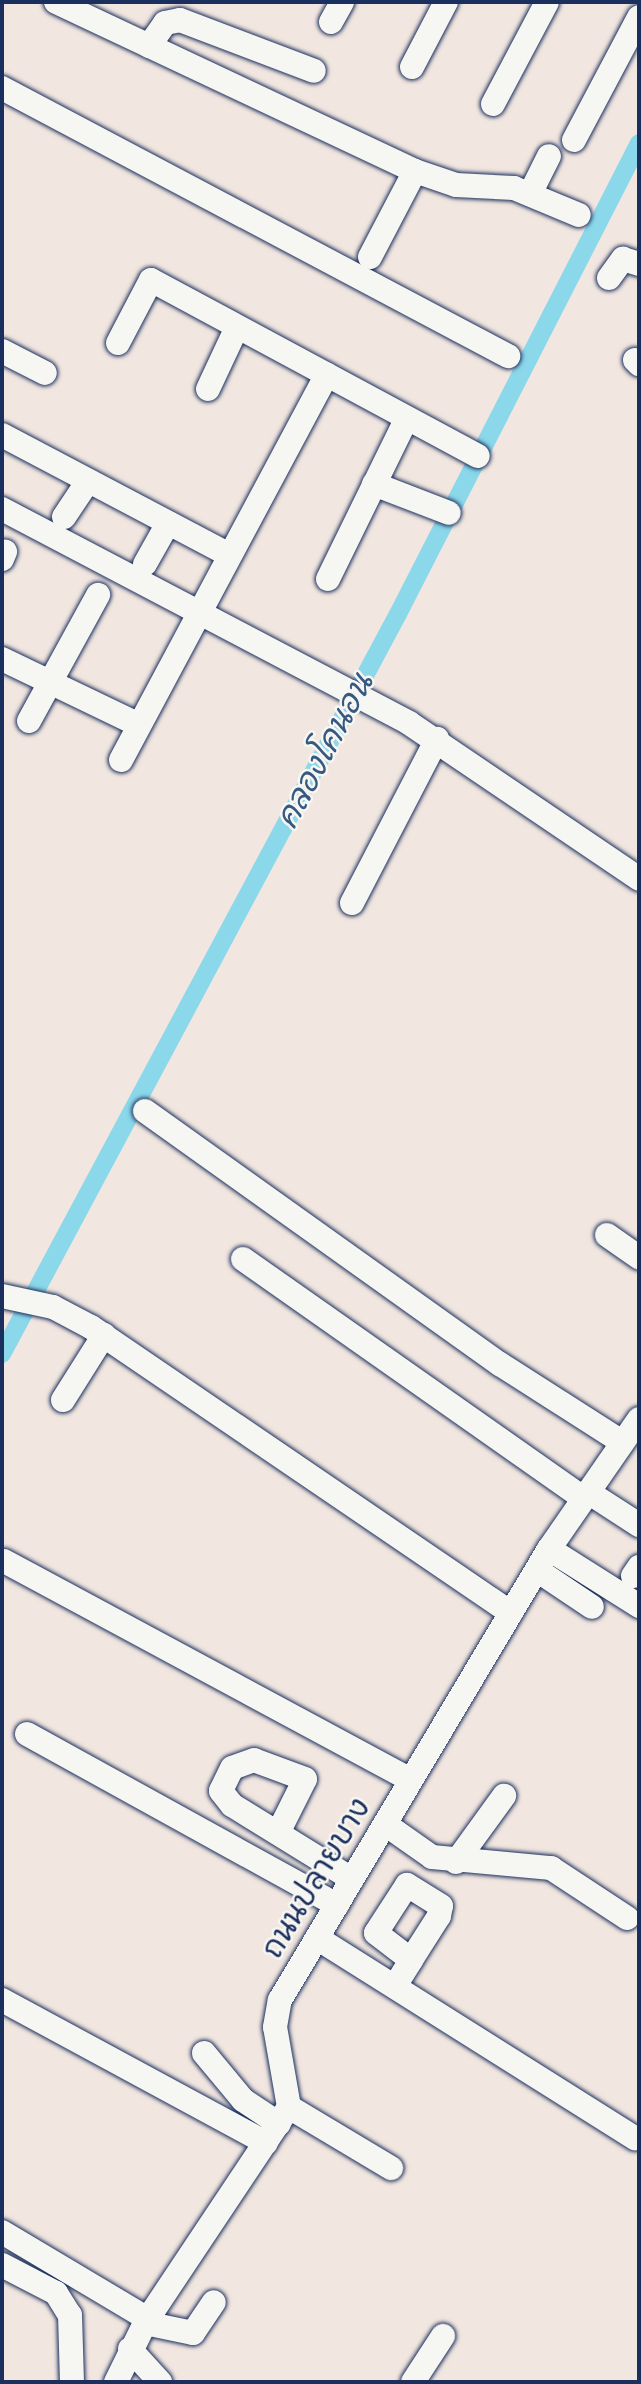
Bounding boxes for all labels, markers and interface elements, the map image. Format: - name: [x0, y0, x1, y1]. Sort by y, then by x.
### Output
- water label: คลองโคนอน: [268, 667, 382, 835]
- street label: ถนนปลายบาง: [254, 1791, 378, 1965]

